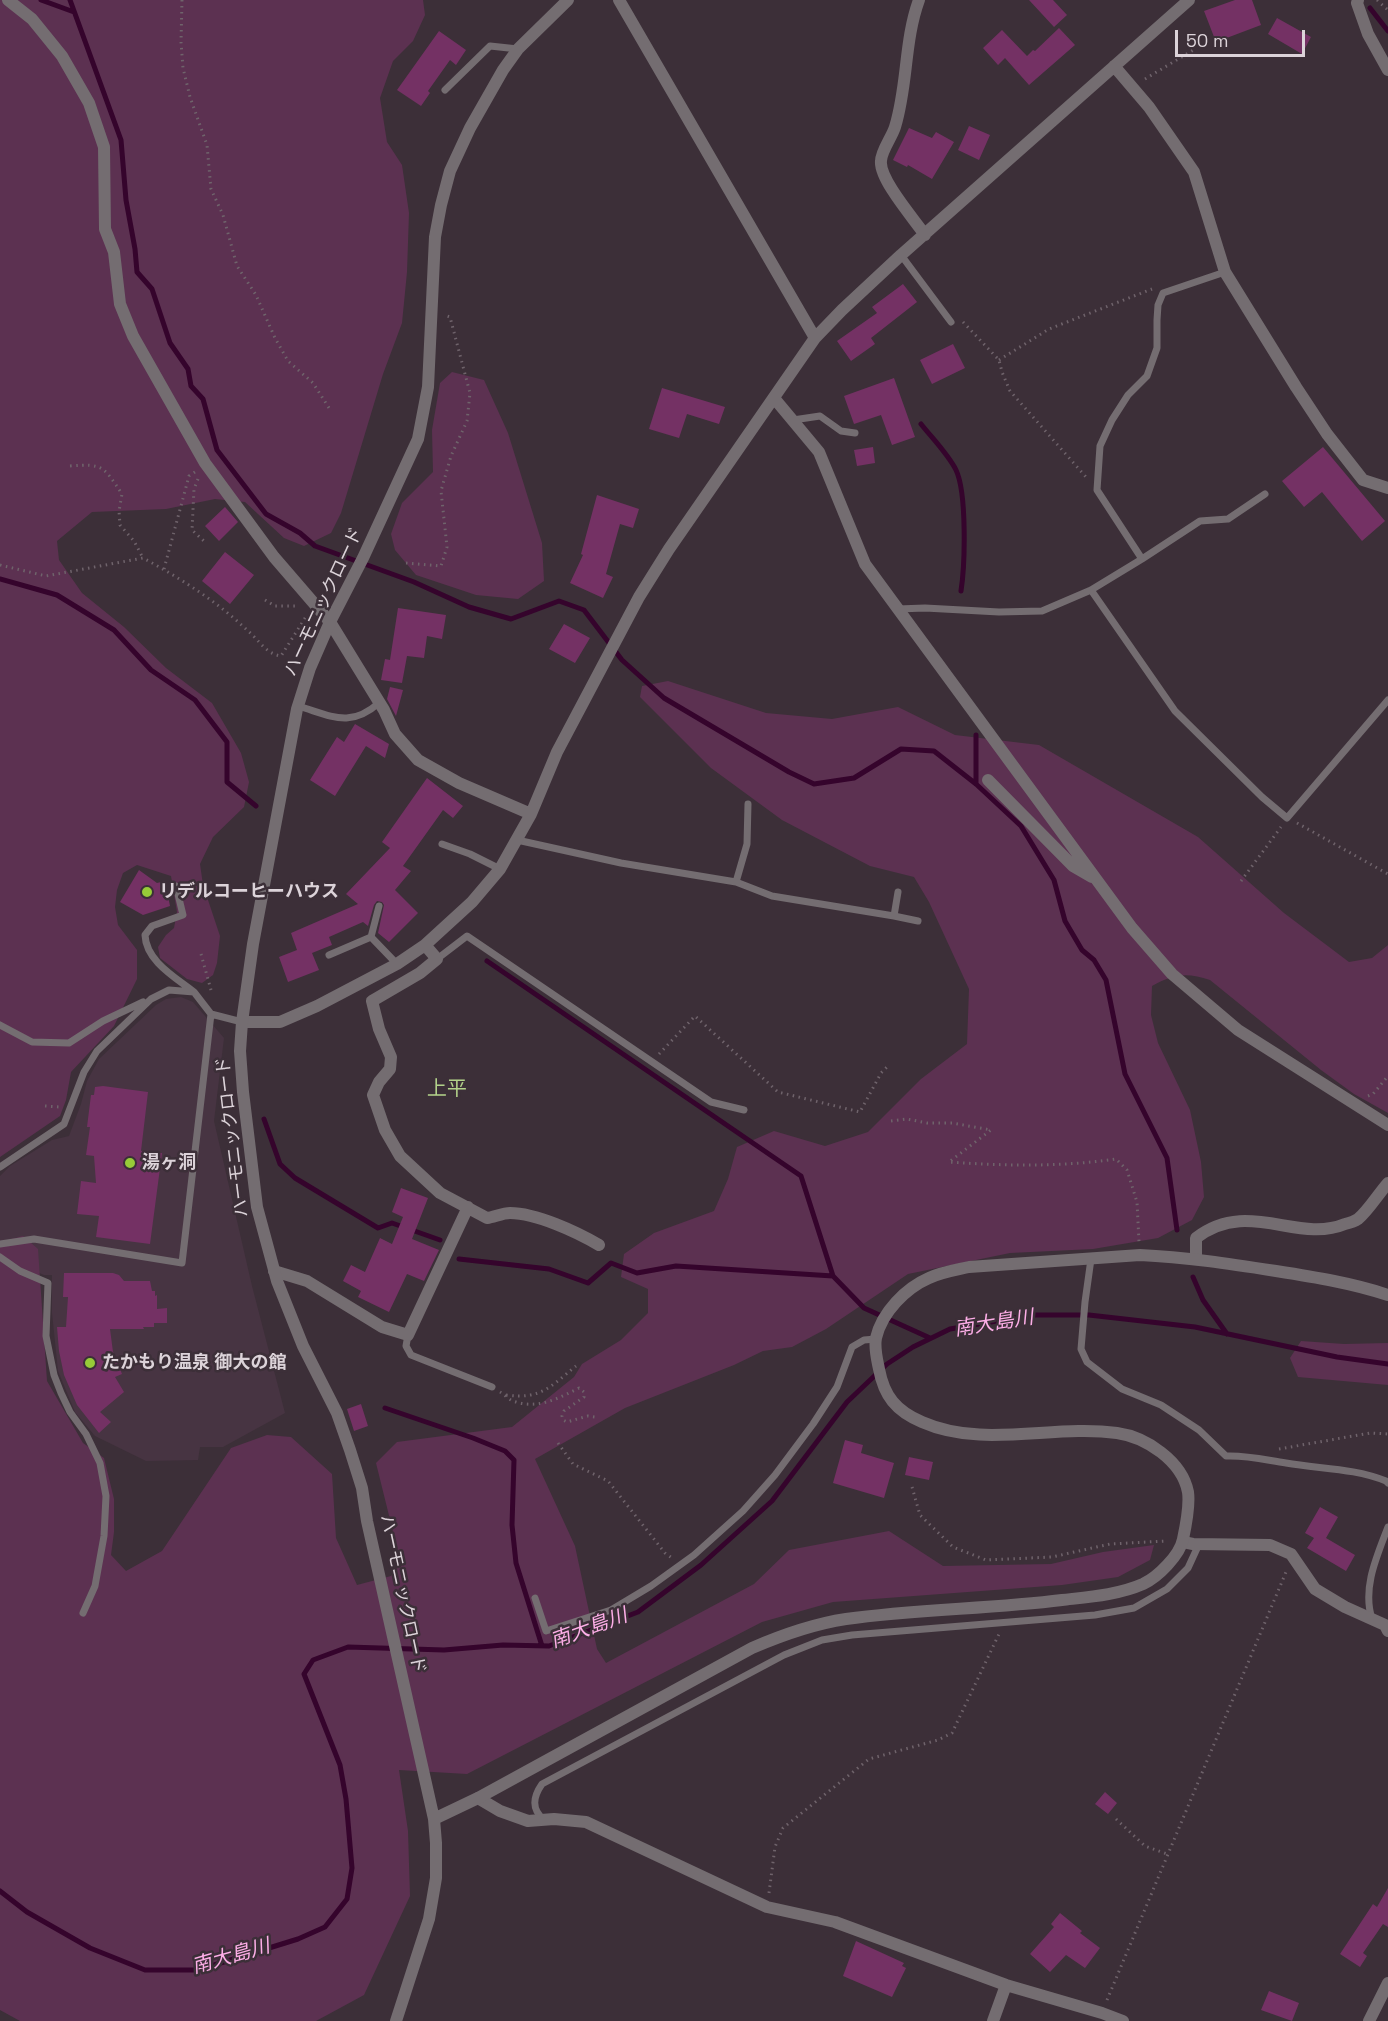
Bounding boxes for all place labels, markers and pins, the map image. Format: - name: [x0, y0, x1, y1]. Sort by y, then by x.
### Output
- place label: リデルコーヒーハウス: [159, 881, 339, 903]
- marker: リデルコーヒーハウス: [140, 885, 154, 899]
- place label: 湯ヶ洞: [142, 1152, 196, 1174]
- marker: 湯ヶ洞: [123, 1156, 137, 1170]
- place label: たかもり温泉 御大の館: [102, 1352, 287, 1374]
- marker: たかもり温泉 御大の館: [83, 1356, 97, 1370]

